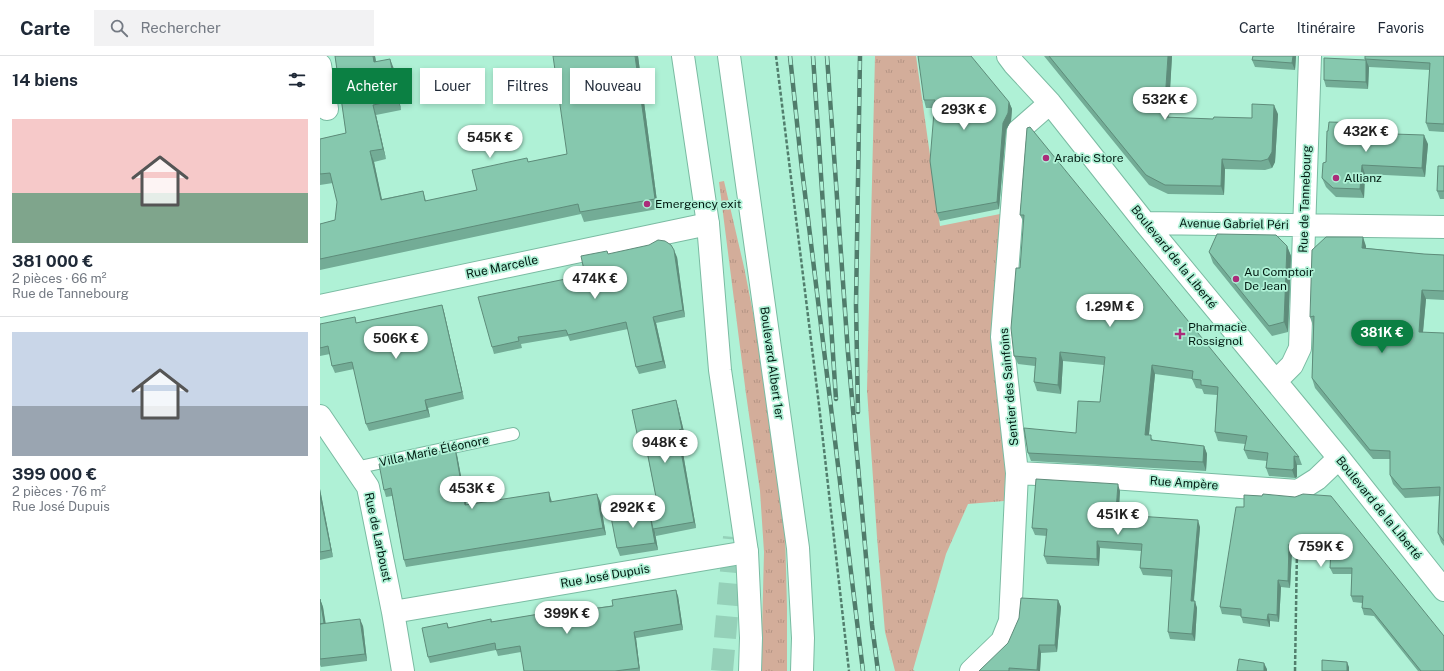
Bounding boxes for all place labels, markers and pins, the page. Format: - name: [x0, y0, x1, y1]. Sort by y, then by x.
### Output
- pin: 532K €: [1132, 87, 1198, 121]
- pin: 293K €: [931, 97, 997, 131]
- pin: 432K €: [1333, 119, 1399, 153]
- pin: 545K €: [457, 125, 523, 159]
- place label: Arabic Store: [1054, 151, 1124, 165]
- marker: Arabic Store: [1041, 153, 1051, 163]
- place label: Allianz: [1344, 171, 1382, 185]
- marker: Allianz: [1331, 173, 1341, 183]
- place label: Emergency exit: [655, 197, 742, 211]
- marker: Emergency exit: [642, 199, 652, 209]
- place label: Au Comptoir De Jean: [1244, 265, 1314, 293]
- pin: 474K €: [562, 266, 628, 300]
- marker: Au Comptoir De Jean: [1231, 274, 1241, 284]
- pin: 1.29M €: [1073, 294, 1147, 328]
- place label: Pharmacie Rossignol: [1188, 320, 1247, 348]
- pin: 381K €: [1349, 320, 1415, 354]
- pin: 506K €: [363, 326, 429, 360]
- marker: Pharmacie Rossignol: [1175, 329, 1185, 339]
- pin: 948K €: [632, 430, 698, 464]
- pin: 453K €: [439, 476, 505, 510]
- pin: 292K €: [600, 495, 666, 529]
- pin: 451K €: [1085, 502, 1151, 536]
- pin: 759K €: [1288, 534, 1354, 568]
- pin: 399K €: [534, 601, 600, 635]

